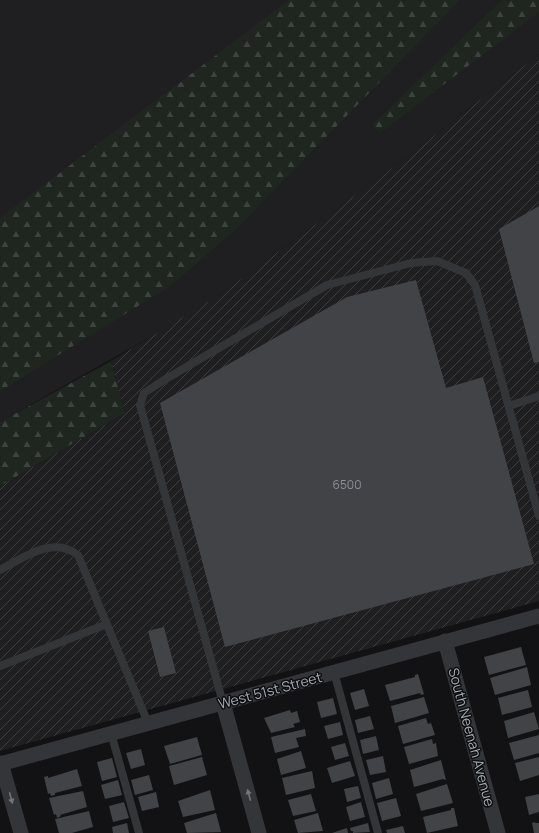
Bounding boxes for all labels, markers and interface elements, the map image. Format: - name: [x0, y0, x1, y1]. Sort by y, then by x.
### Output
- house number: 6500: [332, 476, 362, 493]
- street label: South Neenah Avenue: [444, 666, 500, 808]
- street label: West 51st Street: [216, 667, 324, 713]
- one-way arrow: [246, 789, 252, 801]
- one-way arrow: [8, 792, 14, 804]

